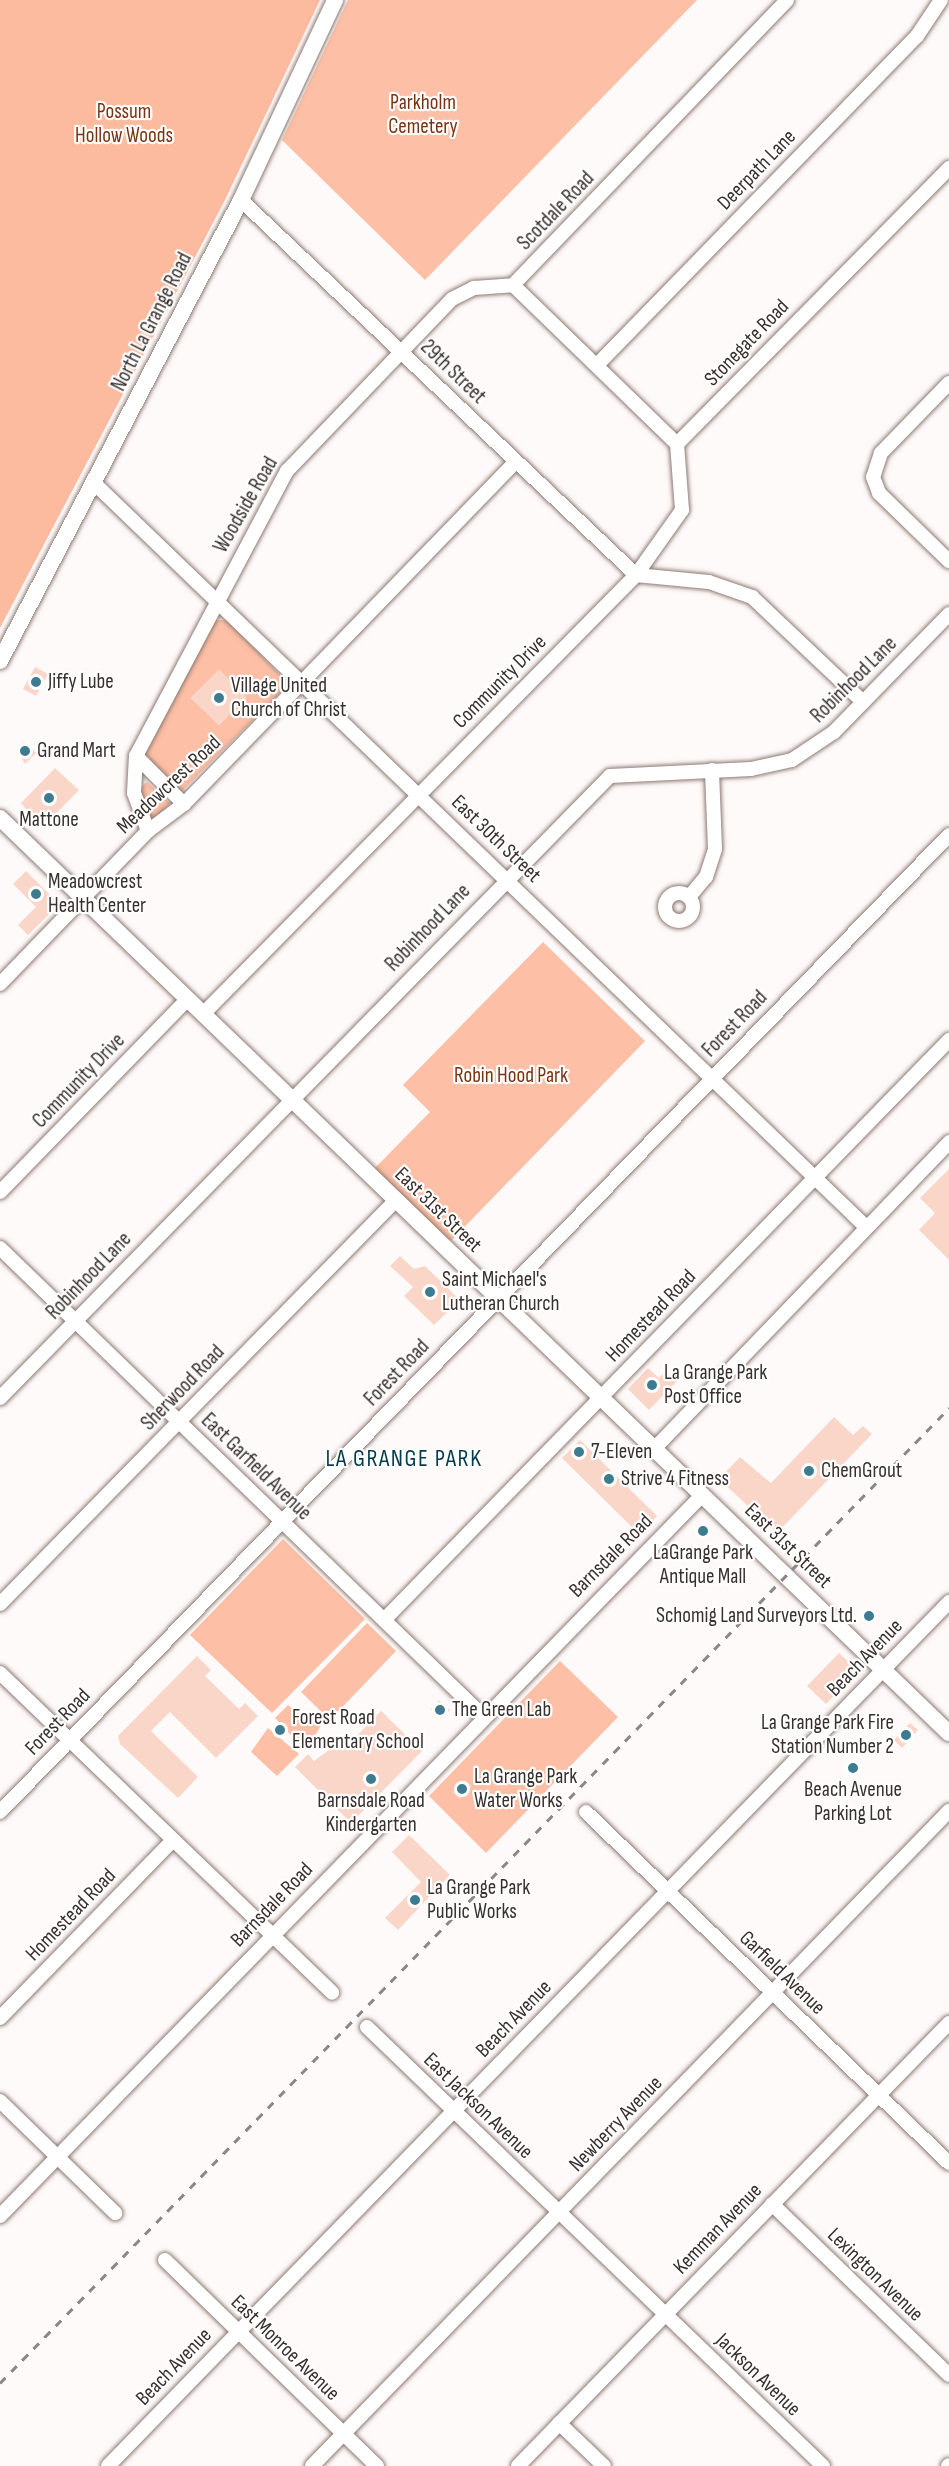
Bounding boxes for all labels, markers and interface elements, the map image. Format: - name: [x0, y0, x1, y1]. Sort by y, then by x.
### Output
- park label: Parkholm Cemetery: [388, 90, 458, 140]
- park label: Possum Hollow Woods: [75, 99, 173, 149]
- street label: Deerpath Lane: [713, 125, 801, 215]
- street label: Scotdale Road: [512, 166, 600, 256]
- street label: North La Grange Road: [106, 249, 198, 395]
- street label: Stonegate Road: [700, 294, 794, 392]
- street label: 29th Street: [415, 335, 491, 409]
- street label: Woodside Road: [208, 453, 284, 557]
- street label: Community Drive: [448, 630, 552, 734]
- street label: Robinhood Lane: [806, 632, 902, 728]
- place label: Jiffy Lube: [48, 669, 114, 695]
- place label: Village United Church of Christ: [231, 673, 346, 723]
- marker: Jiffy Lube: [29, 675, 43, 689]
- marker: Village United Church of Christ: [212, 691, 226, 705]
- street label: Meadowcrest Road: [112, 731, 226, 839]
- place label: Grand Mart: [37, 738, 116, 764]
- marker: Grand Mart: [18, 744, 32, 758]
- street label: East 30th Street: [446, 790, 546, 888]
- marker: Mattone: [42, 791, 56, 805]
- place label: Mattone: [19, 807, 79, 833]
- place label: Meadowcrest Health Center: [48, 869, 146, 919]
- street label: Robinhood Lane: [380, 879, 476, 977]
- marker: Meadowcrest Health Center: [29, 887, 43, 901]
- street label: Forest Road: [697, 985, 773, 1063]
- street label: Community Drive: [28, 1028, 130, 1134]
- park label: Robin Hood Park: [454, 1063, 568, 1089]
- street label: East 31st Street: [389, 1162, 487, 1258]
- street label: Robinhood Lane: [41, 1227, 137, 1325]
- street label: Homestead Road: [601, 1265, 701, 1367]
- place label: Saint Michael's Lutheran Church: [442, 1267, 560, 1317]
- marker: Saint Michael's Lutheran Church: [423, 1285, 437, 1299]
- street label: Forest Road: [359, 1334, 435, 1412]
- street label: Sherwood Road: [136, 1340, 230, 1436]
- place label: La Grange Park Post Office: [664, 1360, 767, 1410]
- marker: La Grange Park Post Office: [645, 1378, 659, 1392]
- street label: East Garfield Avenue: [196, 1408, 316, 1526]
- place label: 7-Eleven: [591, 1439, 652, 1465]
- district label: LA GRANGE PARK: [325, 1445, 483, 1473]
- marker: 7-Eleven: [572, 1445, 586, 1459]
- place label: ChemGrout: [821, 1458, 902, 1484]
- marker: ChemGrout: [802, 1464, 816, 1478]
- place label: Strive 4 Fitness: [621, 1466, 729, 1492]
- marker: Strive 4 Fitness: [602, 1472, 616, 1486]
- street label: East 31st Street: [739, 1498, 837, 1594]
- street label: Barnsdale Road: [564, 1509, 658, 1603]
- marker: LaGrange Park Antique Mall: [696, 1524, 710, 1538]
- place label: LaGrange Park Antique Mall: [653, 1540, 753, 1590]
- place label: Schomig Land Surveyors Ltd.: [656, 1603, 857, 1629]
- marker: Schomig Land Surveyors Ltd.: [862, 1609, 876, 1623]
- street label: Beach Avenue: [822, 1614, 908, 1702]
- street label: Forest Road: [20, 1683, 96, 1761]
- place label: The Green Lab: [452, 1697, 551, 1723]
- marker: The Green Lab: [433, 1703, 447, 1717]
- place label: Forest Road Elementary School: [292, 1705, 424, 1755]
- place label: La Grange Park Fire Station Number 2: [761, 1710, 894, 1760]
- marker: Forest Road Elementary School: [273, 1723, 287, 1737]
- marker: La Grange Park Fire Station Number 2: [899, 1728, 913, 1742]
- marker: Beach Avenue Parking Lot: [846, 1761, 860, 1775]
- place label: La Grange Park Water Works: [474, 1764, 577, 1814]
- marker: Barnsdale Road Kindergarten: [364, 1772, 378, 1786]
- place label: Beach Avenue Parking Lot: [804, 1777, 902, 1827]
- marker: La Grange Park Water Works: [455, 1782, 469, 1796]
- place label: Barnsdale Road Kindergarten: [317, 1788, 425, 1838]
- street label: Barnsdale Road: [226, 1858, 318, 1952]
- street label: Homestead Road: [21, 1864, 121, 1966]
- place label: La Grange Park Public Works: [427, 1875, 530, 1925]
- marker: La Grange Park Public Works: [408, 1893, 422, 1907]
- street label: Garfield Avenue: [734, 1926, 830, 2020]
- street label: Beach Avenue: [471, 1975, 557, 2063]
- street label: East Jackson Avenue: [418, 2048, 538, 2164]
- street label: Newberry Avenue: [564, 2071, 668, 2177]
- street label: Kemman Avenue: [669, 2178, 767, 2280]
- street label: Lexington Avenue: [822, 2223, 928, 2327]
- street label: East Monroe Avenue: [225, 2290, 345, 2406]
- street label: Beach Avenue: [131, 2323, 217, 2411]
- street label: Jackson Avenue: [710, 2328, 806, 2422]

